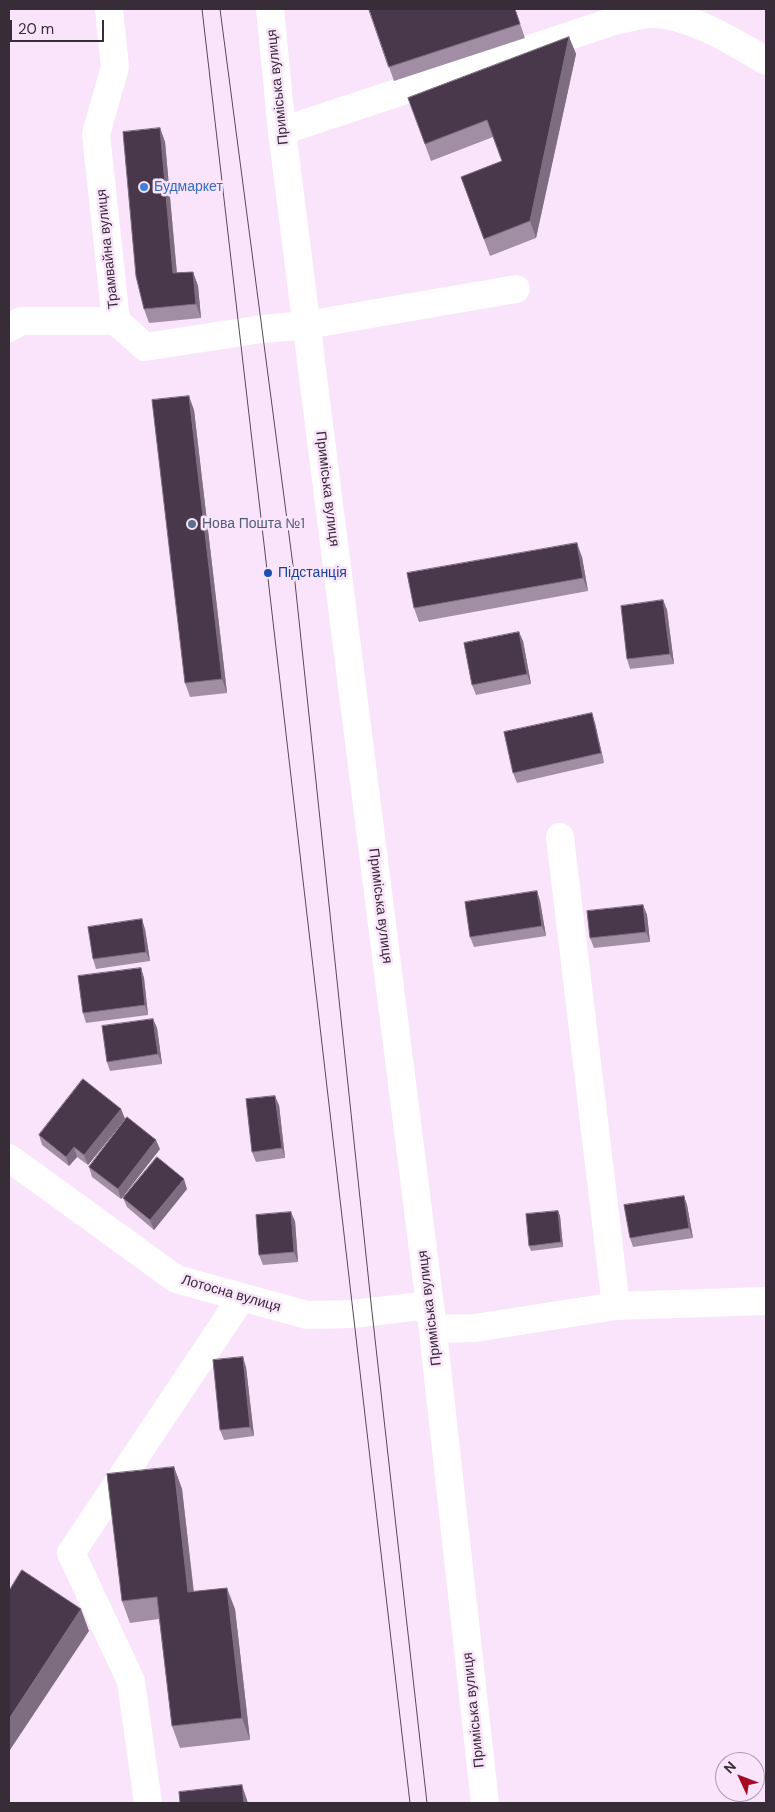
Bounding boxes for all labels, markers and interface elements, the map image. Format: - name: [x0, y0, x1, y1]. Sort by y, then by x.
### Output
- scale bar: [12, 10, 106, 42]
- text: 20 m: [18, 19, 54, 39]
- street label: Приміська вулиця: [264, 28, 292, 146]
- place label: Будмаркет: [154, 179, 223, 195]
- marker: Будмаркет: [138, 181, 150, 193]
- street label: Трамвайна вулиця: [93, 188, 123, 310]
- street label: Приміська вулиця: [312, 430, 342, 548]
- place label: Нова Пошта №1: [202, 516, 305, 532]
- marker: Нова Пошта №1: [186, 518, 198, 530]
- place label: Підстанція: [278, 565, 347, 581]
- marker: Підстанція: [262, 567, 274, 579]
- street label: Приміська вулиця: [365, 847, 395, 965]
- street label: Приміська вулиця: [415, 1249, 445, 1367]
- street label: Лотосна вулиця: [179, 1272, 283, 1316]
- street label: Приміська вулиця: [460, 1651, 488, 1769]
- north arrow: [715, 1752, 765, 1802]
- text: N: [720, 1758, 740, 1777]

